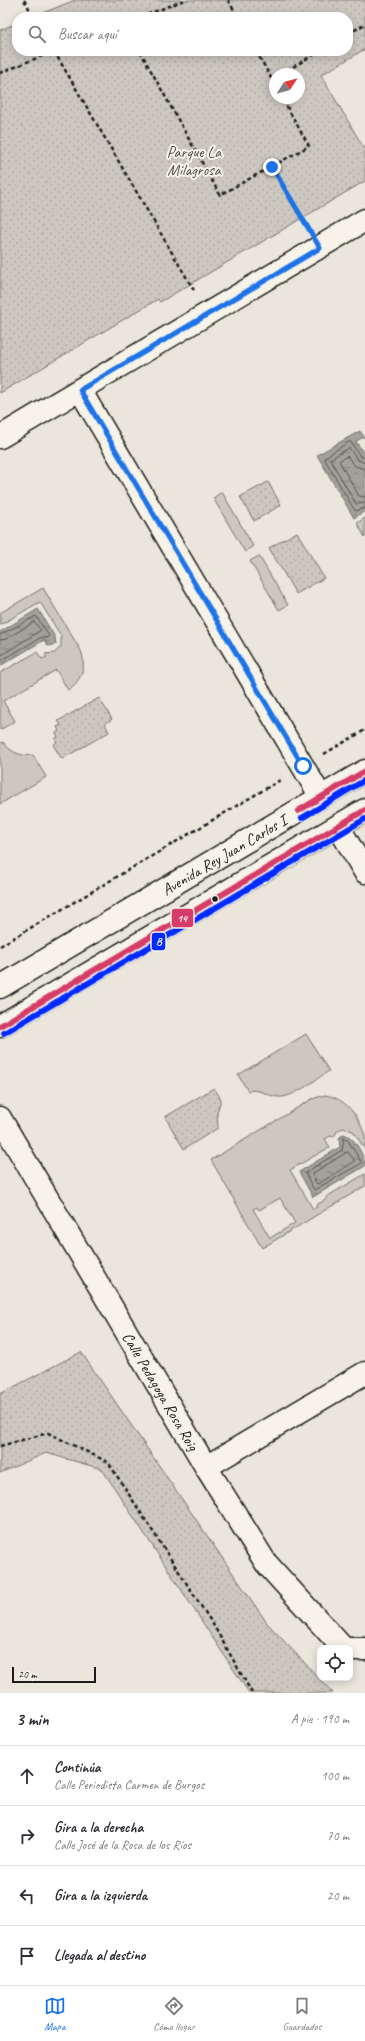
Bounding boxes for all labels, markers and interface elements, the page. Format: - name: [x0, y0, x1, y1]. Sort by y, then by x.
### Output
- search box: [12, 12, 353, 56]
- icon: search: [26, 23, 48, 45]
- text: Buscar aquí: [58, 25, 117, 44]
- north arrow: [269, 68, 305, 104]
- park label: Parque La Milagrosa: [167, 142, 222, 180]
- route end: [263, 158, 281, 176]
- route start: [294, 757, 312, 775]
- street label: Avenida Rey Juan Carlos I: [158, 809, 293, 900]
- unlabelled marker: [210, 894, 220, 904]
- line badge: 14: [171, 908, 194, 928]
- text: 14: [177, 911, 189, 925]
- line badge: B: [151, 932, 166, 951]
- text: B: [156, 934, 163, 948]
- street label: Calle Pedagoga Rosa Roig: [117, 1329, 204, 1456]
- map controls: [317, 1645, 353, 1681]
- button: locate: [317, 1645, 353, 1681]
- scale bar: [12, 1665, 96, 1684]
- text: 20 m: [18, 1667, 37, 1681]
- text: 3 min: [16, 1709, 49, 1730]
- text: A pie · 190 m: [291, 1711, 349, 1727]
- text: Continúa: [54, 1758, 101, 1777]
- icon: ahead: [16, 1765, 38, 1787]
- text: 100 m: [321, 1768, 349, 1784]
- text: Calle Periodista Carmen de Burgos: [54, 1777, 204, 1793]
- text: Gira a la derecha: [54, 1818, 143, 1837]
- icon: right: [16, 1825, 38, 1847]
- text: 70 m: [327, 1828, 349, 1844]
- text: Calle José de la Rosa de los Ríos: [54, 1837, 191, 1853]
- icon: left: [16, 1885, 38, 1907]
- text: Gira a la izquierda: [54, 1886, 147, 1905]
- text: 20 m: [327, 1888, 349, 1904]
- icon: arrive: [16, 1945, 38, 1967]
- text: Llegada al destino: [54, 1946, 145, 1965]
- tab: Mapa: [44, 1995, 66, 2033]
- tab: Cómo llegar: [153, 1995, 195, 2033]
- tab: Guardados: [283, 1995, 321, 2033]

